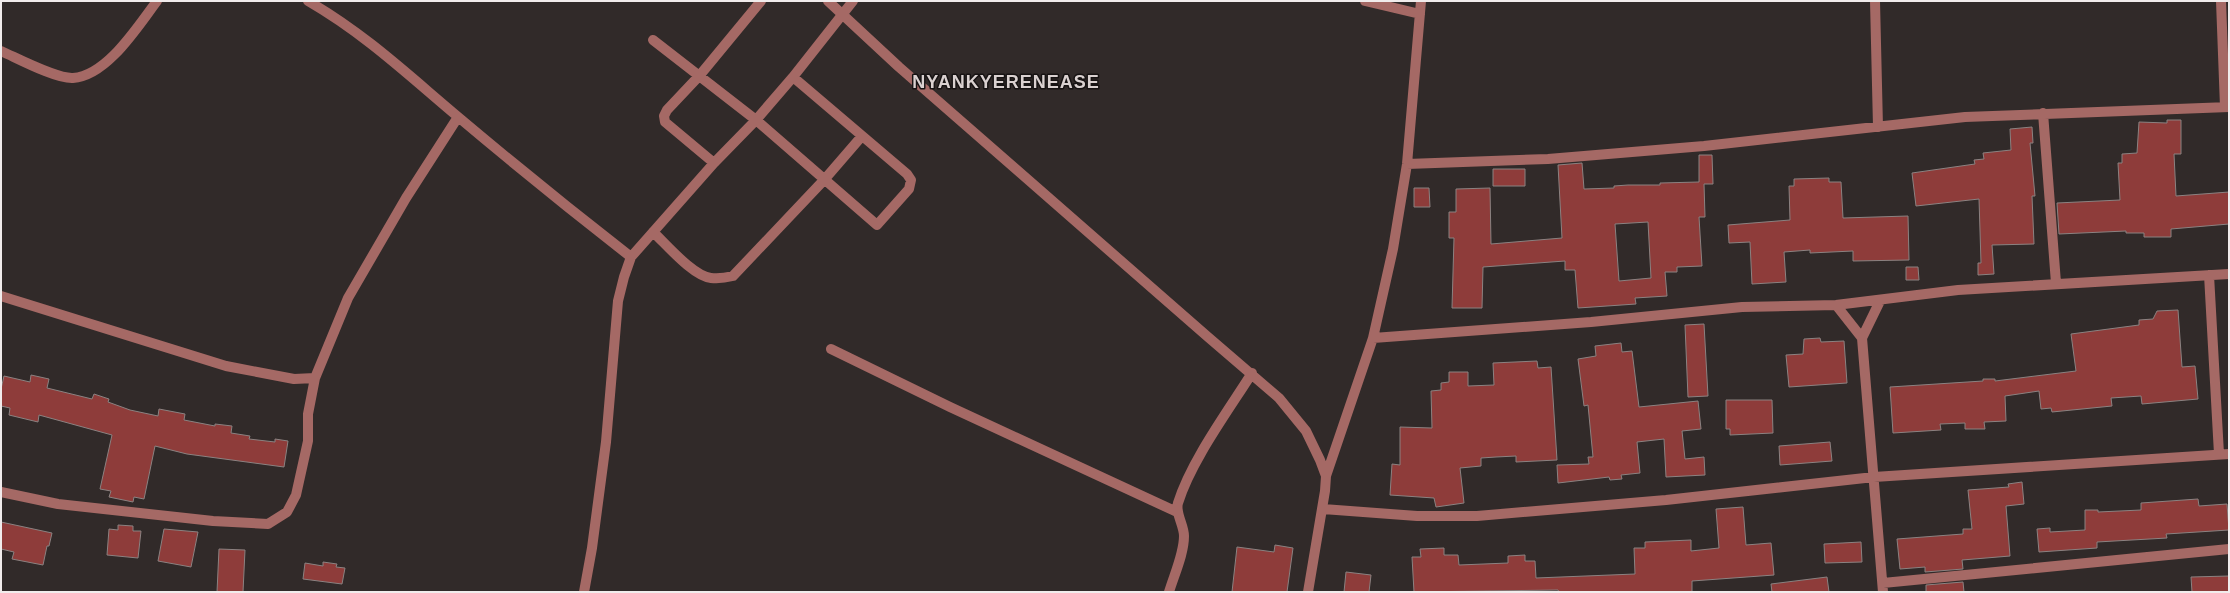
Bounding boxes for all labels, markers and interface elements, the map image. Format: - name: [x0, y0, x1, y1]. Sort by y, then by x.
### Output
- district label: NYANKYERENEASE: [912, 72, 1100, 92]

